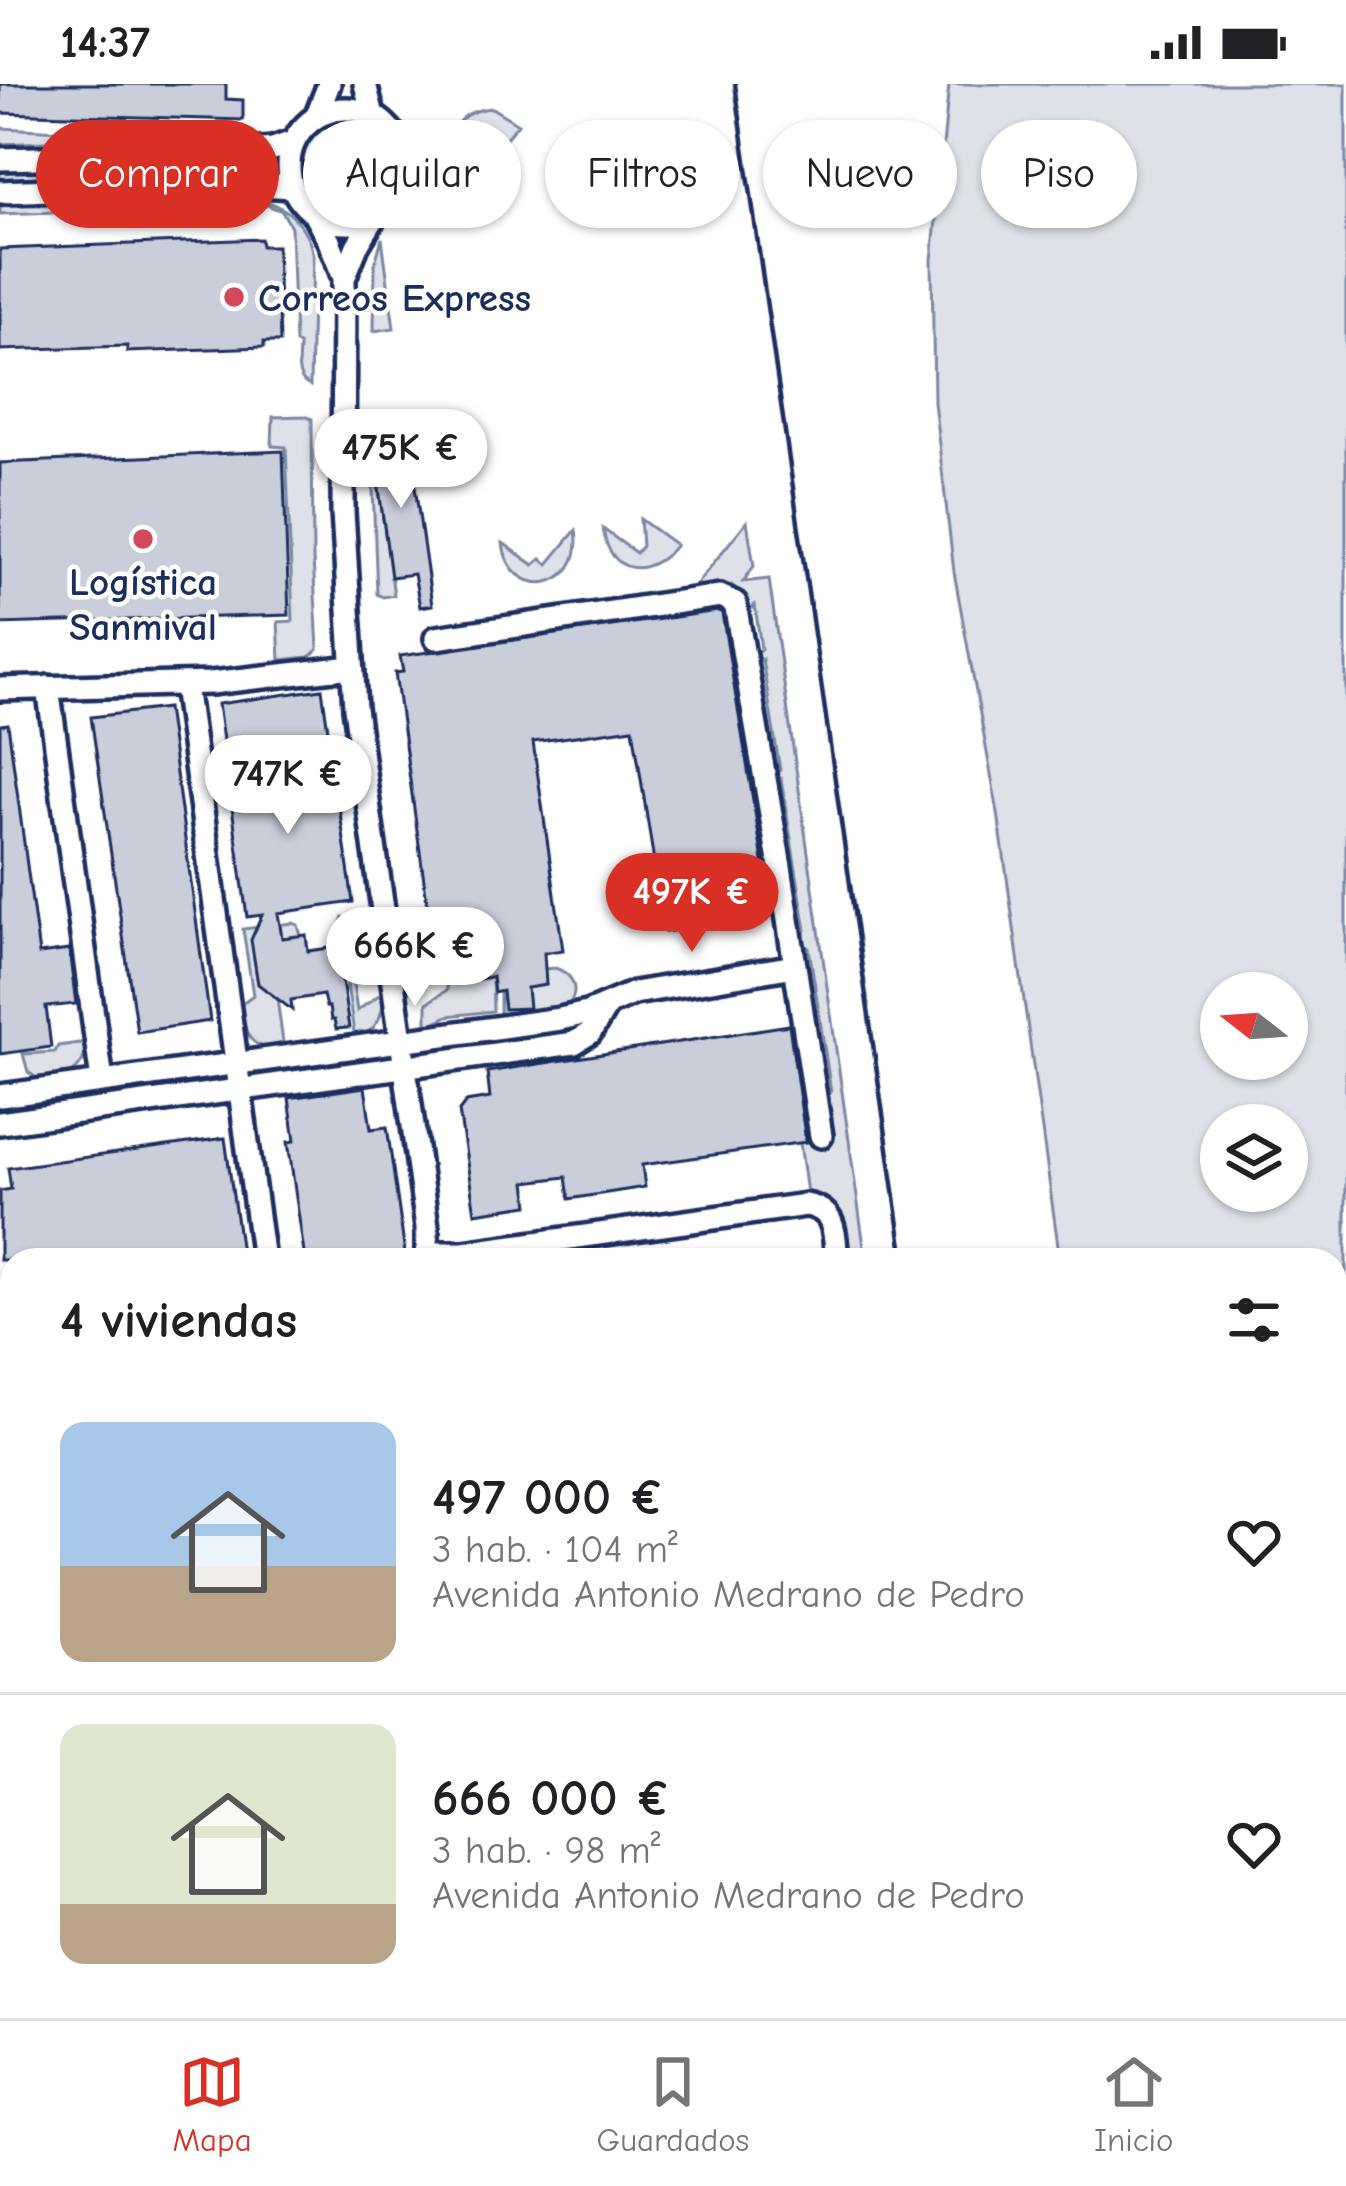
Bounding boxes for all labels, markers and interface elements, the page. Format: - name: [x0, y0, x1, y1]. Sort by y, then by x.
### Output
- text: 14:37: [60, 16, 150, 68]
- chip: Comprar: [36, 120, 279, 228]
- chip: Alquilar: [303, 120, 521, 228]
- chip: Filtros: [545, 120, 739, 228]
- chip: Nuevo: [763, 120, 957, 228]
- chip: Piso: [981, 120, 1137, 228]
- place label: Correos Express: [258, 276, 531, 321]
- marker: Correos Express: [221, 284, 247, 310]
- pin: 475K €: [303, 409, 499, 511]
- text: 475K €: [341, 425, 461, 470]
- marker: Logística Sanmival: [130, 526, 156, 552]
- place label: Logística Sanmival: [69, 560, 217, 650]
- pin: 747K €: [190, 735, 386, 837]
- text: 747K €: [232, 751, 344, 796]
- pin: 497K €: [594, 853, 790, 955]
- text: 497K €: [633, 869, 751, 914]
- pin: 666K €: [317, 907, 513, 1009]
- text: 666K €: [353, 923, 477, 968]
- north arrow: [1200, 972, 1308, 1080]
- map controls: [1200, 972, 1308, 1212]
- button: layers: [1200, 1104, 1308, 1212]
- icon: filters: [1221, 1287, 1287, 1353]
- text: 4 viviendas: [60, 1291, 297, 1350]
- text: 497 000 €: [432, 1468, 665, 1527]
- icon: home: [156, 1470, 300, 1614]
- icon: heart: [1221, 1509, 1287, 1575]
- text: 3 hab. · 104 m²: [432, 1527, 678, 1572]
- text: Avenida Antonio Medrano de Pedro: [432, 1572, 1025, 1617]
- text: 666 000 €: [432, 1769, 671, 1828]
- icon: home: [156, 1772, 300, 1916]
- icon: heart: [1221, 1811, 1287, 1877]
- text: 3 hab. · 98 m²: [432, 1828, 660, 1873]
- text: Avenida Antonio Medrano de Pedro: [432, 1873, 1025, 1918]
- tab: Mapa: [172, 2049, 252, 2159]
- tab: Guardados: [597, 2049, 749, 2159]
- tab: Inicio: [1094, 2049, 1174, 2159]

